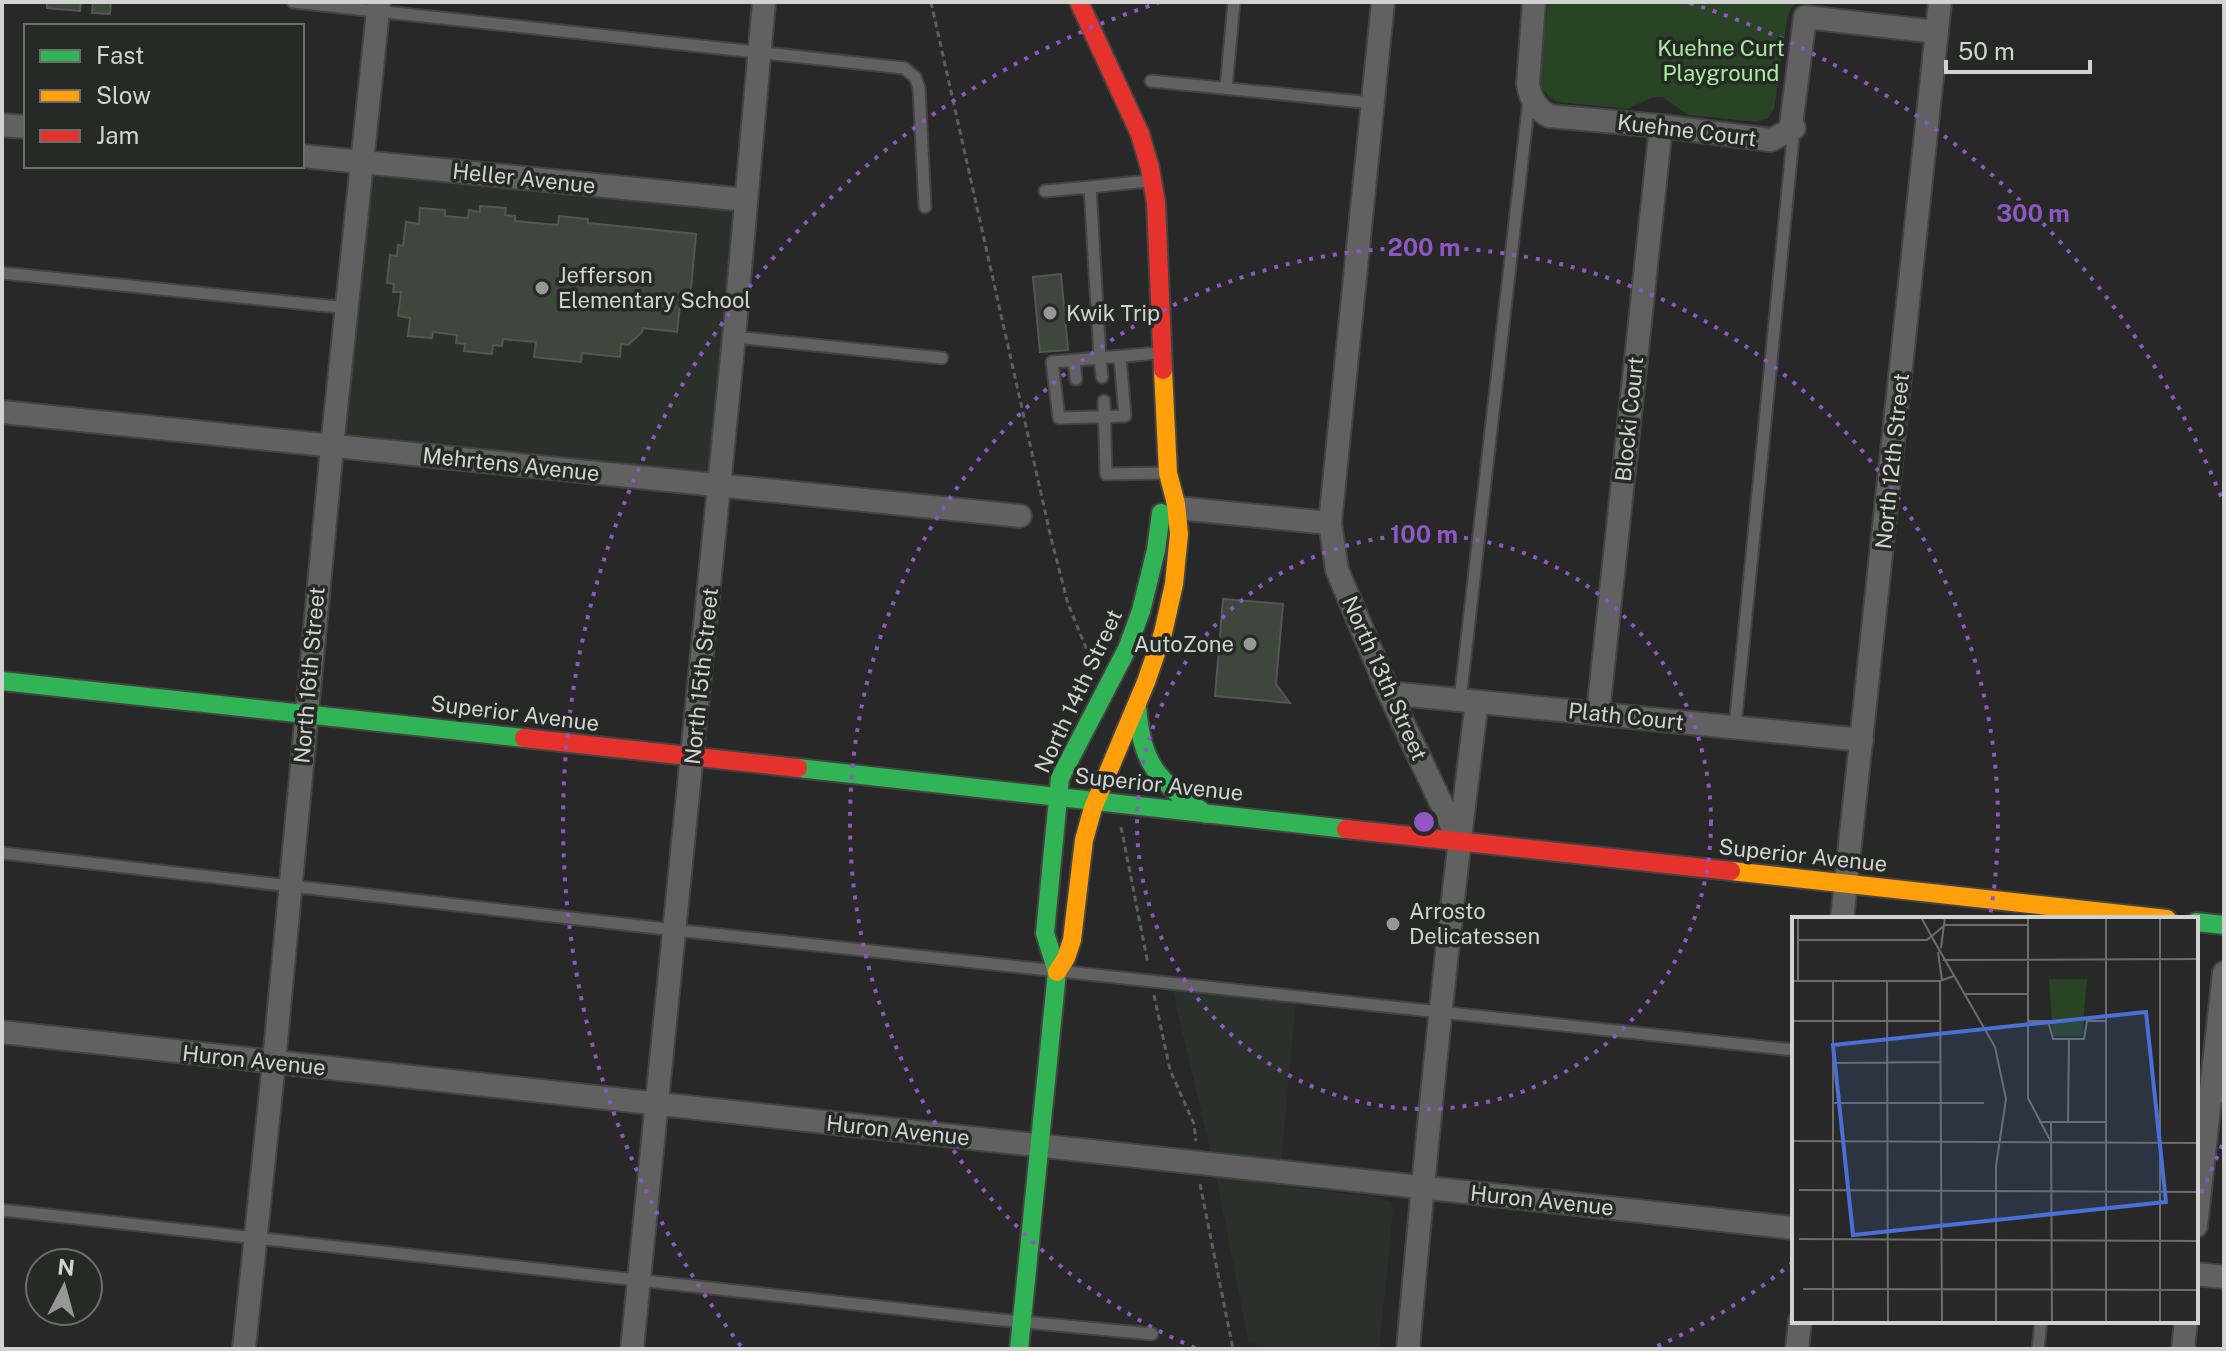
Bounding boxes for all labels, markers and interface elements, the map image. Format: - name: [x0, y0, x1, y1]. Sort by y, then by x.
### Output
- legend: [24, 24, 304, 168]
- scale bar: [1946, 24, 2090, 74]
- park label: Kuehne Curt Playground: [1657, 35, 1785, 86]
- text: 50 m: [1958, 37, 2015, 65]
- text: Fast: [96, 41, 144, 69]
- text: Slow: [96, 81, 151, 109]
- street label: Kuehne Court: [1616, 109, 1758, 151]
- text: Jam: [96, 121, 139, 149]
- street label: Heller Avenue: [451, 158, 597, 198]
- text: 300 m: [1996, 199, 2070, 227]
- text: 200 m: [1387, 233, 1461, 261]
- place label: Jefferson Elementary School: [558, 262, 751, 313]
- marker: Jefferson Elementary School: [533, 279, 551, 297]
- place label: Kwik Trip: [1066, 300, 1160, 326]
- marker: Kwik Trip: [1041, 304, 1059, 322]
- street label: Blocki Court: [1610, 355, 1648, 483]
- street label: North 12th Street: [1870, 372, 1914, 550]
- street label: Mehrtens Avenue: [421, 442, 601, 486]
- text: 100 m: [1390, 520, 1458, 548]
- street label: North 16th Street: [288, 586, 330, 764]
- street label: North 15th Street: [679, 586, 723, 766]
- street label: North 13th Street: [1337, 592, 1433, 764]
- street label: North 14th Street: [1029, 605, 1127, 777]
- place label: AutoZone: [1134, 631, 1234, 657]
- marker: AutoZone: [1241, 635, 1259, 653]
- street label: Superior Avenue: [429, 690, 601, 736]
- street label: Plath Court: [1567, 697, 1685, 735]
- street label: Superior Avenue: [1073, 762, 1245, 806]
- centre of rings: [1410, 808, 1438, 836]
- street label: Superior Avenue: [1717, 833, 1889, 877]
- place label: Arrosto Delicatessen: [1409, 898, 1540, 949]
- marker: Arrosto Delicatessen: [1384, 915, 1402, 933]
- inset map: [1792, 917, 2198, 1323]
- street label: Huron Avenue: [181, 1040, 327, 1080]
- street label: Huron Avenue: [825, 1110, 971, 1150]
- street label: Huron Avenue: [1469, 1180, 1615, 1220]
- north arrow: [24, 1247, 104, 1327]
- text: N: [56, 1253, 76, 1281]

